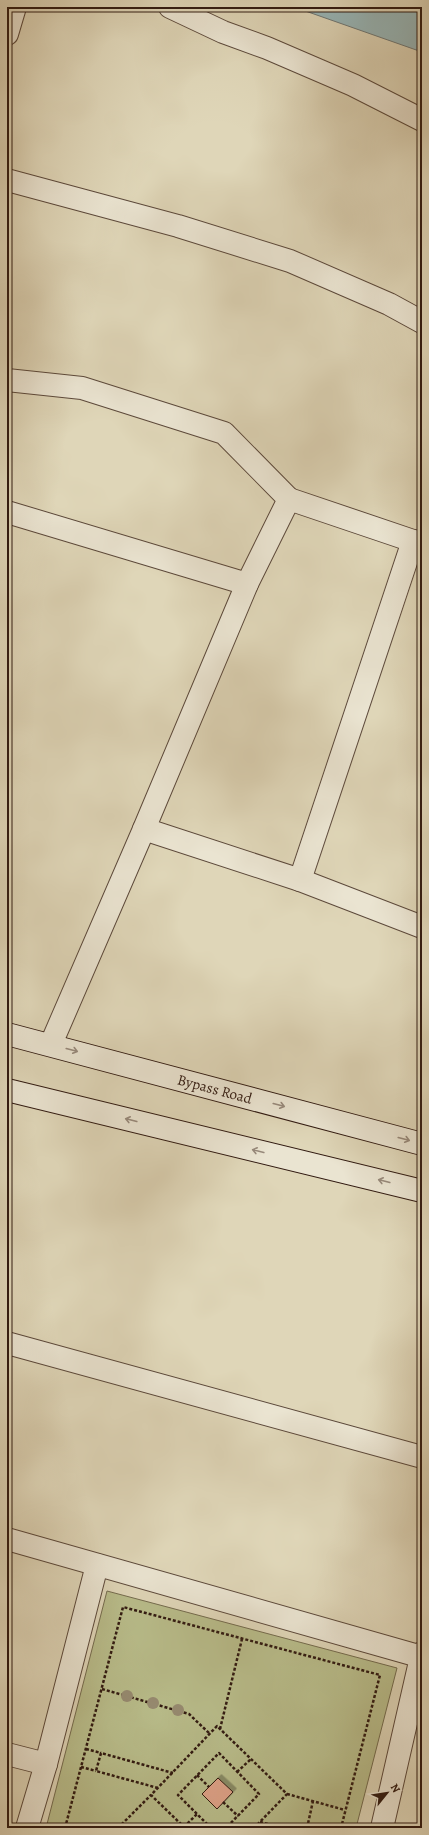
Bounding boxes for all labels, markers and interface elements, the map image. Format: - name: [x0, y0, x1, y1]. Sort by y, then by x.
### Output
- one-way arrow: [65, 1047, 78, 1054]
- street label: Bypass Road: [175, 1070, 255, 1109]
- one-way arrow: [272, 1102, 285, 1110]
- one-way arrow: [125, 1116, 138, 1124]
- one-way arrow: [397, 1136, 410, 1143]
- one-way arrow: [252, 1147, 265, 1154]
- one-way arrow: [378, 1177, 391, 1185]
- north arrow: [367, 1773, 407, 1813]
- text: N: [387, 1781, 404, 1795]

